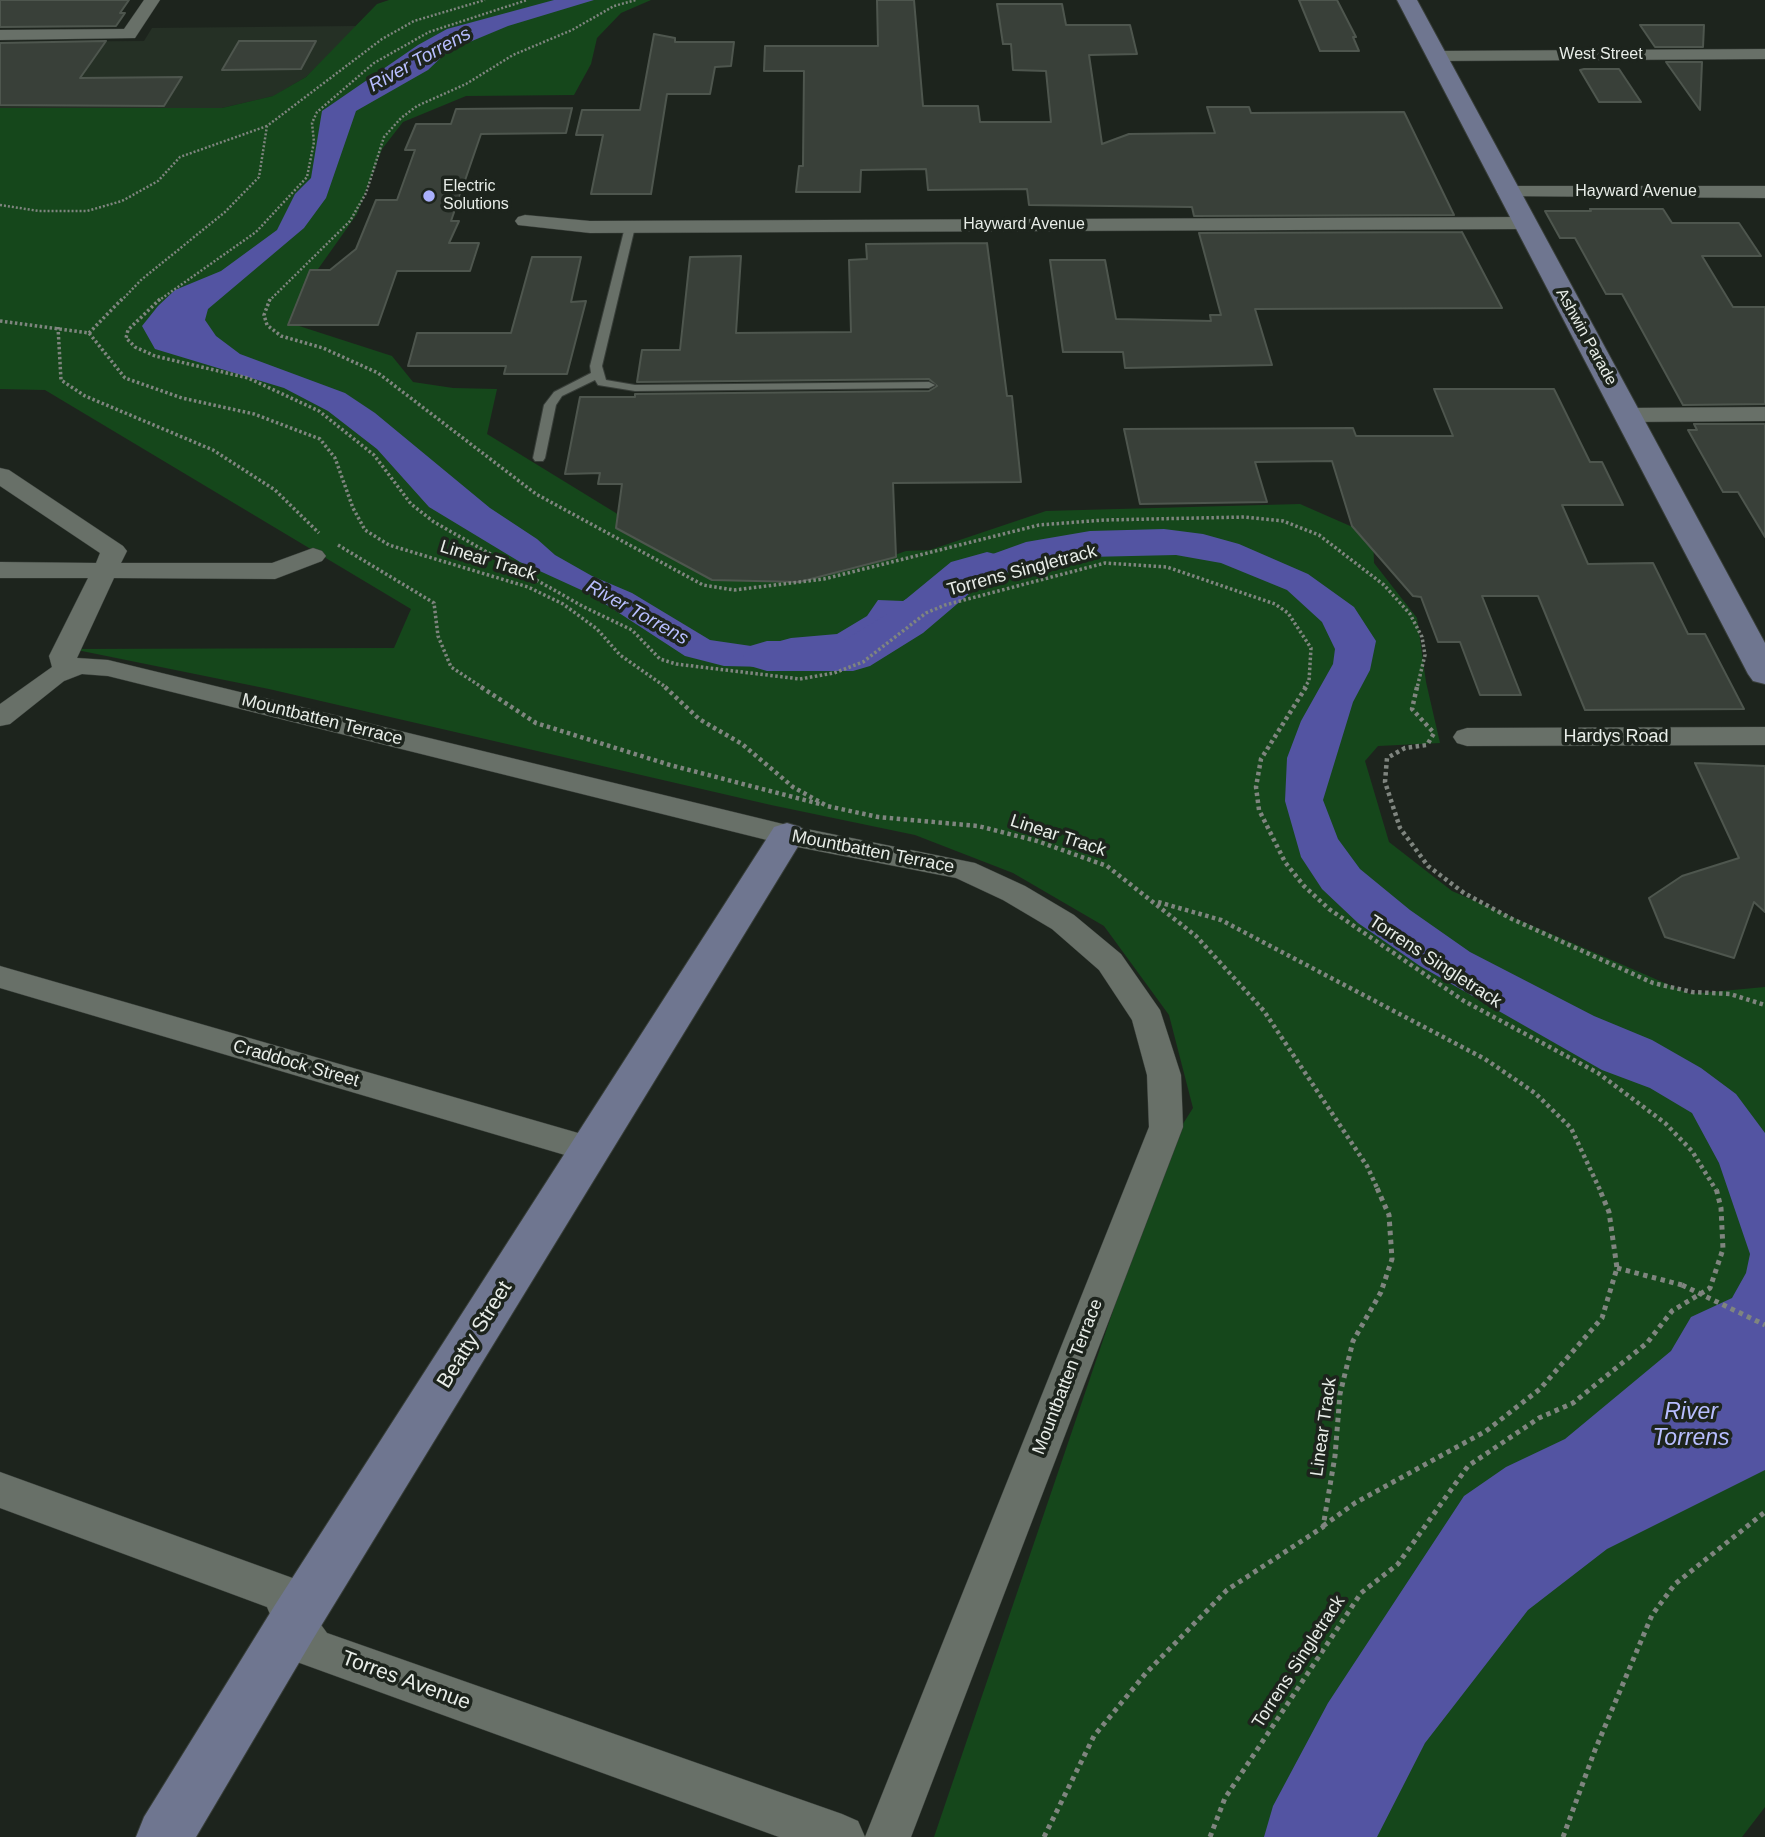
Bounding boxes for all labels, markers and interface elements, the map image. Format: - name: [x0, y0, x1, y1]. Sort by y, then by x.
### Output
- water label: River Torrens: [365, 23, 475, 97]
- street label: West Street: [1559, 45, 1643, 65]
- place label: Electric Solutions: [443, 177, 509, 215]
- street label: Hayward Avenue: [1575, 182, 1697, 202]
- marker: Electric Solutions: [421, 188, 437, 204]
- street label: Hayward Avenue: [963, 215, 1085, 235]
- street label: Ashwin Parade: [1552, 285, 1620, 389]
- street label: Linear Track: [437, 536, 539, 586]
- street label: Torrens Singletrack: [945, 541, 1099, 601]
- water label: River Torrens: [582, 576, 692, 650]
- street label: Mountbatten Terrace: [239, 690, 405, 750]
- street label: Hardys Road: [1563, 726, 1669, 748]
- street label: Linear Track: [1007, 810, 1109, 862]
- street label: Mountbatten Terrace: [790, 826, 956, 878]
- street label: Torrens Singletrack: [1365, 911, 1505, 1013]
- street label: Craddock Street: [231, 1036, 361, 1092]
- street label: Beatty Street: [432, 1277, 518, 1393]
- street label: Mountbatten Terrace: [1028, 1296, 1108, 1458]
- street label: Linear Track: [1306, 1376, 1342, 1478]
- water label: River Torrens: [1652, 1399, 1730, 1453]
- street label: Torrens Singletrack: [1248, 1592, 1350, 1732]
- street label: Torres Avenue: [338, 1646, 474, 1716]

